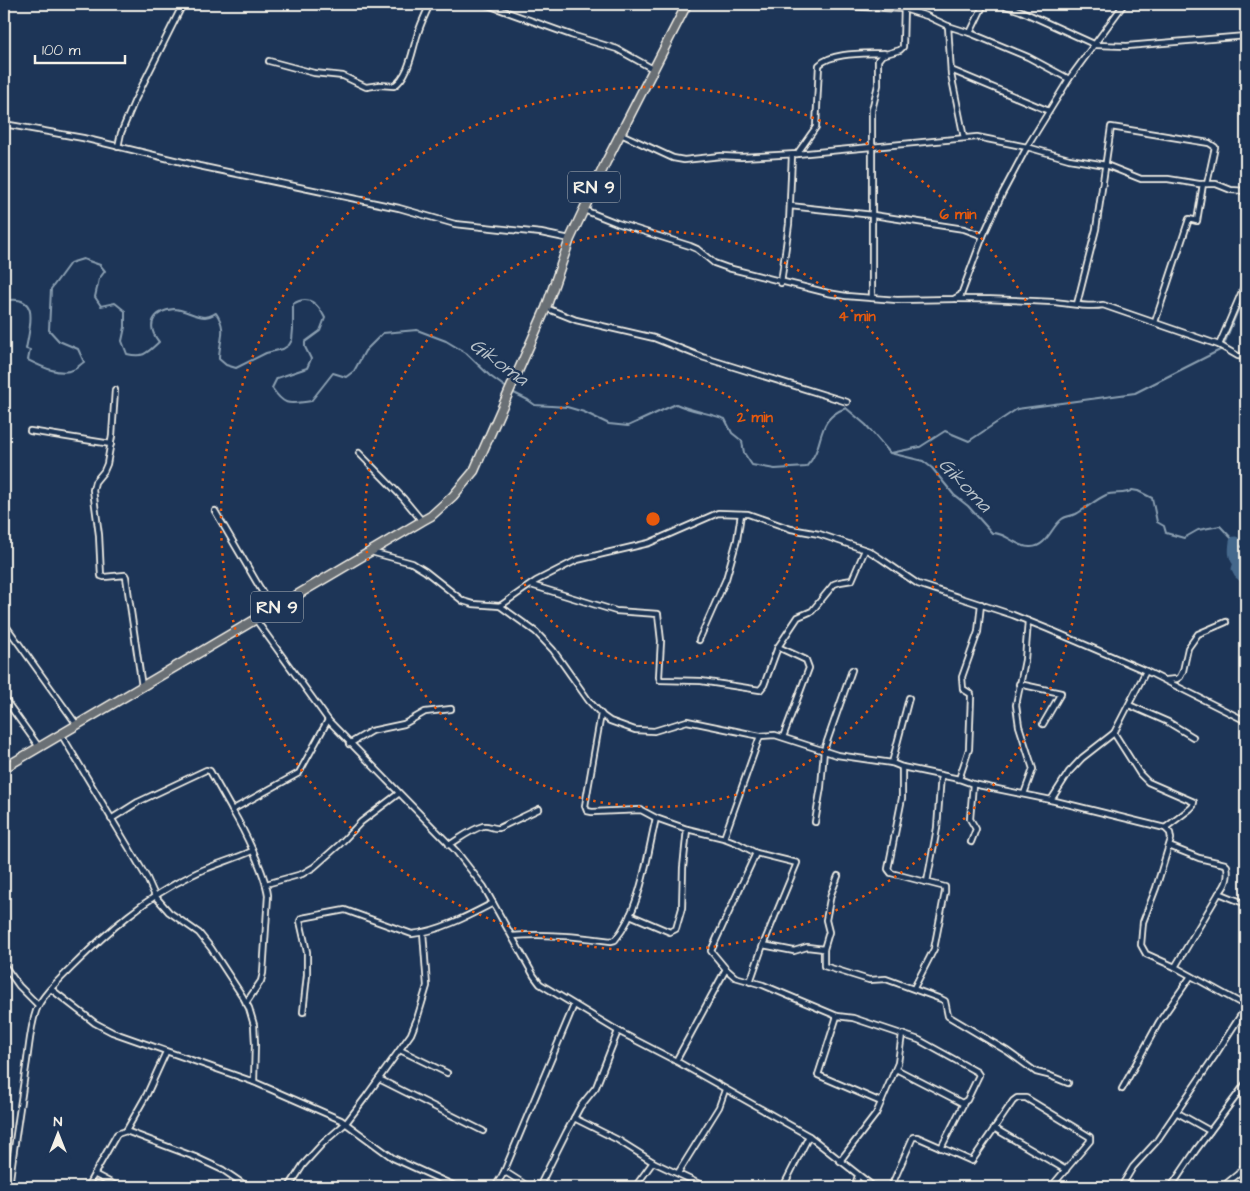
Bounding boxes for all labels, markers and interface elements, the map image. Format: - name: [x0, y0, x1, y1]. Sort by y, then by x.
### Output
- scale bar: [35, 32, 125, 64]
- text: 100 m: [42, 40, 81, 61]
- road number: RN 9: [568, 172, 620, 202]
- text: 6 min: [940, 204, 977, 225]
- text: 4 min: [838, 306, 876, 327]
- water label: Gikoma: [464, 331, 535, 393]
- text: 2 min: [736, 407, 774, 428]
- water label: Gikoma: [932, 451, 999, 519]
- centre of rings: [644, 510, 662, 528]
- road number: RN 9: [251, 592, 303, 622]
- north arrow: [32, 1108, 82, 1158]
- text: N: [54, 1112, 63, 1132]

